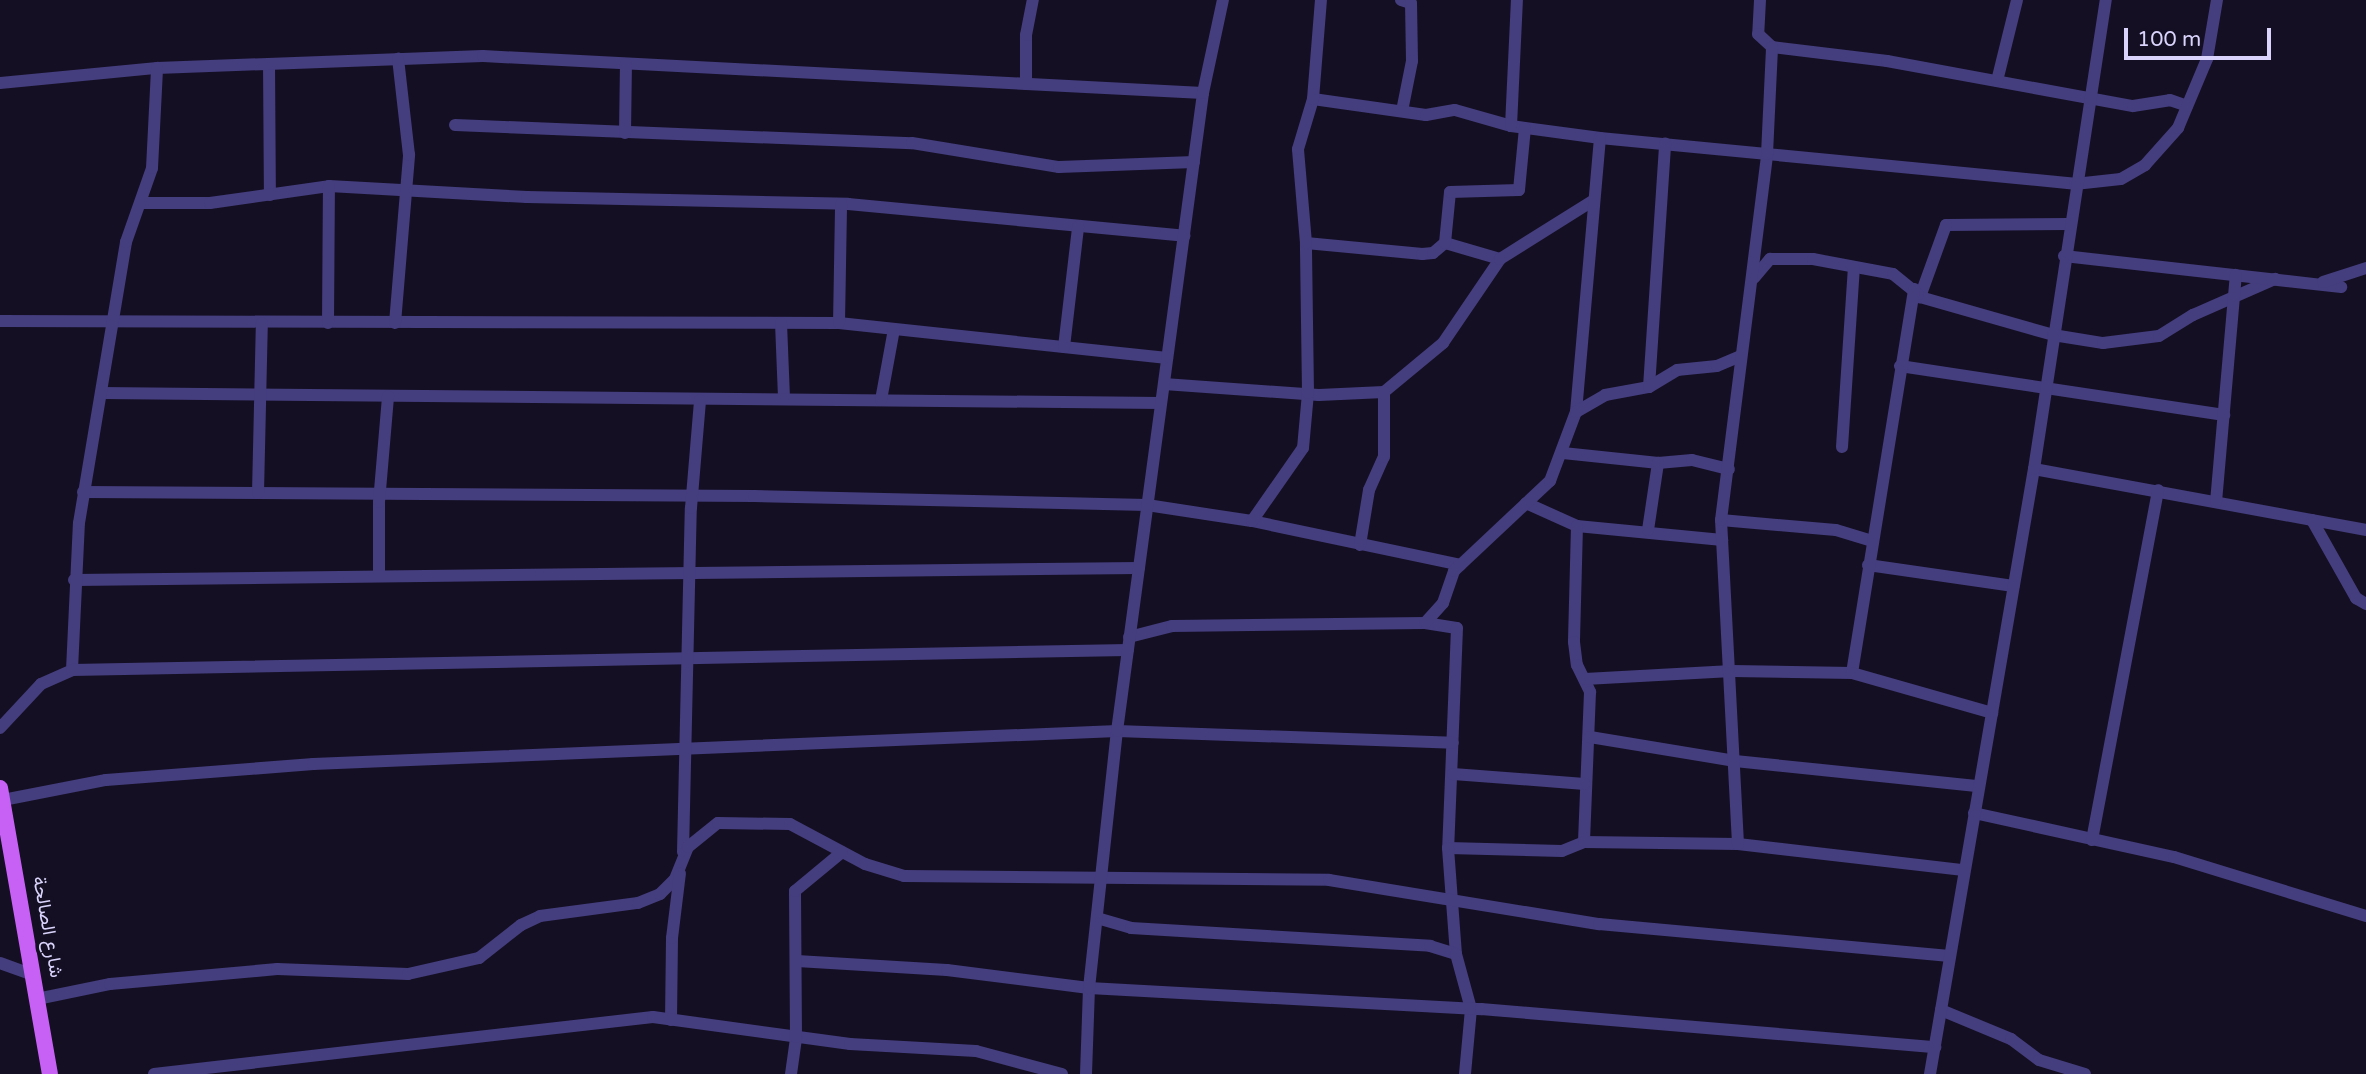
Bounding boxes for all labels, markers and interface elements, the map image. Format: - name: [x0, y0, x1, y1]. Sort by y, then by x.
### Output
- scale bar: [2128, 14, 2275, 58]
- text: 100 m: [2137, 27, 2201, 52]
- street label: شارع الصالحة: [27, 874, 67, 980]

